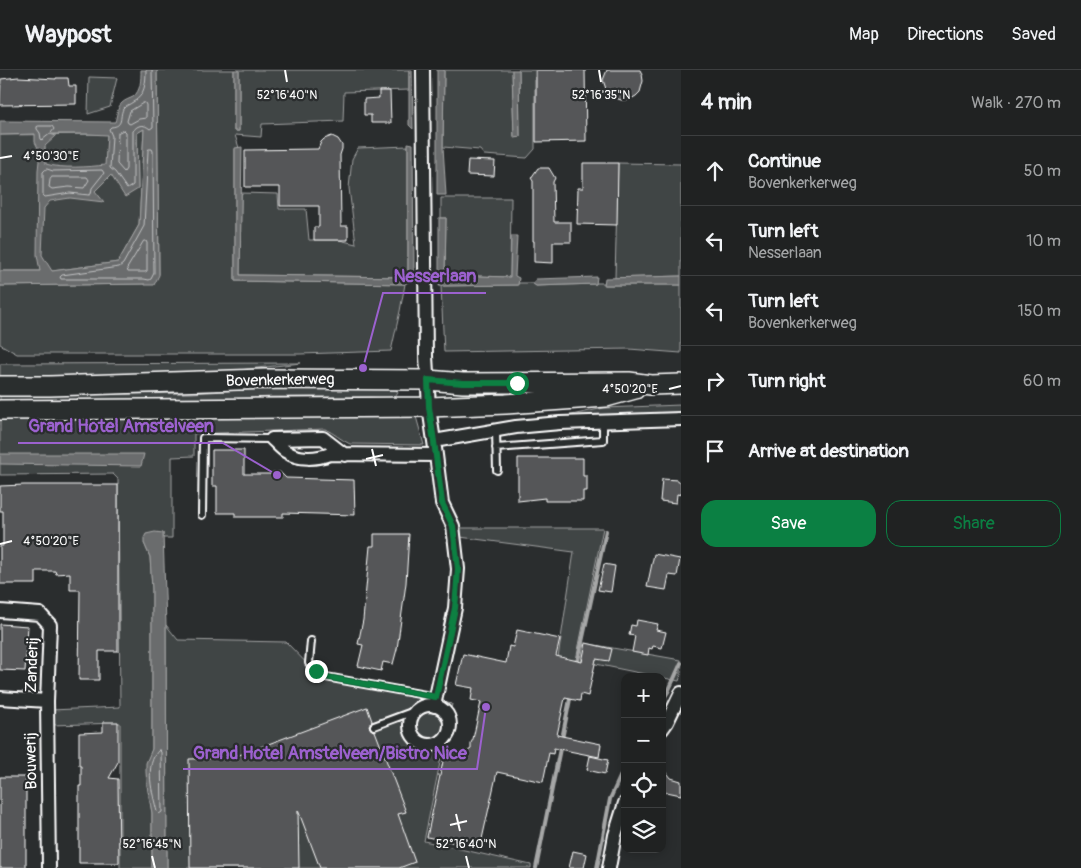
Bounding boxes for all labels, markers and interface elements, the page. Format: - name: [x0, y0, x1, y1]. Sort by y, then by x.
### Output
- text: Waypost: [25, 20, 112, 49]
- text: Map: [849, 23, 879, 46]
- text: Directions: [907, 23, 983, 46]
- text: Saved: [1011, 23, 1056, 46]
- text: 52°16'40"N: [257, 88, 317, 103]
- text: 52°16'35"N: [572, 88, 630, 103]
- text: 4 min: [701, 89, 752, 116]
- text: Walk · 270 m: [971, 93, 1061, 113]
- text: 4°50'30"E: [23, 149, 79, 164]
- text: Continue: [748, 149, 821, 173]
- icon: ahead: [701, 157, 729, 185]
- text: 50 m: [1024, 161, 1061, 181]
- text: Bovenkerkerweg: [748, 173, 857, 193]
- text: Turn left: [748, 219, 818, 243]
- icon: left: [701, 227, 729, 255]
- text: 10 m: [1026, 231, 1061, 251]
- text: Nesserlaan: [748, 243, 822, 263]
- callout: Nesserlaan: [383, 260, 486, 293]
- text: Nesserlaan: [393, 265, 477, 288]
- text: Turn left: [748, 289, 818, 313]
- icon: left: [701, 297, 729, 325]
- text: 150 m: [1017, 301, 1061, 321]
- text: Bovenkerkerweg: [748, 313, 857, 333]
- icon: right: [701, 367, 729, 395]
- street label: Bovenkerkerweg: [225, 369, 335, 391]
- text: Turn right: [748, 369, 826, 393]
- text: 60 m: [1023, 371, 1061, 391]
- route start: [506, 372, 529, 395]
- text: 4°50'20"E: [602, 382, 658, 397]
- callout: Grand Hotel Amstelveen: [18, 410, 223, 443]
- text: Grand Hotel Amstelveen: [28, 415, 214, 438]
- icon: arrive: [701, 437, 729, 465]
- text: Arrive at destination: [748, 439, 909, 463]
- button: Save: [701, 500, 876, 547]
- button: Share: [886, 500, 1061, 547]
- text: 4°50'20"E: [23, 534, 79, 549]
- street label: Zanderij: [21, 637, 43, 693]
- route end: [305, 660, 328, 683]
- map controls: [621, 673, 666, 853]
- button: +: [621, 673, 666, 718]
- button: −: [621, 718, 666, 763]
- street label: Bouwerij: [21, 732, 41, 790]
- callout: Grand Hotel Amstelveen/Bistro Nice: [183, 736, 477, 769]
- text: Grand Hotel Amstelveen/Bistro Nice: [193, 742, 468, 765]
- button: locate: [621, 763, 666, 808]
- button: layers: [621, 808, 666, 853]
- text: 52°16'45"N: [123, 837, 181, 852]
- text: 52°16'40"N: [436, 837, 496, 852]

